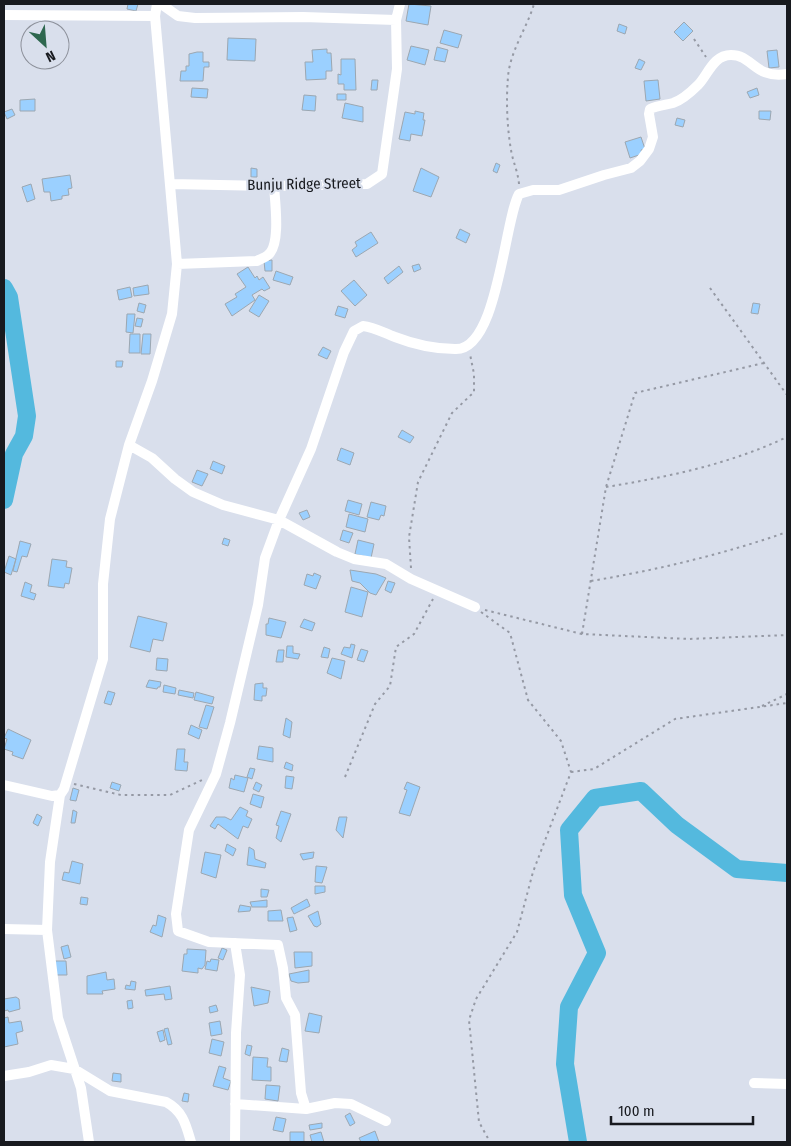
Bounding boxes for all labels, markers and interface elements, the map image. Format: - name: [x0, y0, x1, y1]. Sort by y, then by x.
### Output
- north arrow: [20, 20, 70, 70]
- text: N: [43, 47, 58, 66]
- street label: Bunju Ridge Street: [247, 174, 361, 194]
- scale bar: [611, 1094, 754, 1126]
- text: 100 m: [618, 1102, 655, 1120]

